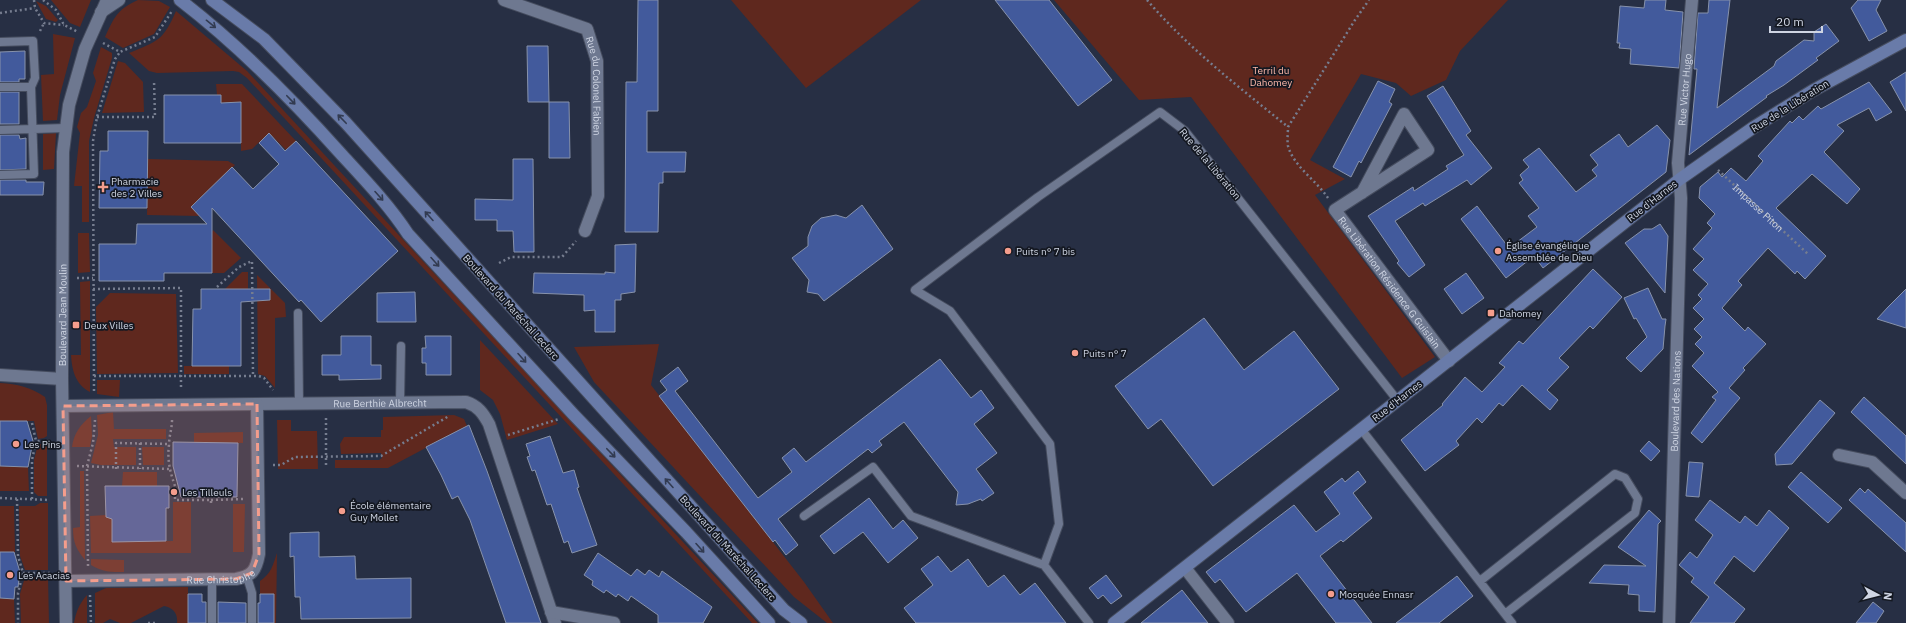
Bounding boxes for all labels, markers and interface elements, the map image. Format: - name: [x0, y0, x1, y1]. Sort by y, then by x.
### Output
- scale bar: [1770, 8, 1822, 34]
- text: 20 m: [1776, 14, 1804, 29]
- one-way arrow: [205, 20, 216, 29]
- street label: Rue du Colonel Fabien: [583, 35, 604, 136]
- street label: Rue Victor Hugo: [1675, 53, 1694, 126]
- park label: Terril du Dahomey: [1250, 64, 1292, 89]
- street label: Rue de la Libération: [1749, 77, 1831, 135]
- one-way arrow: [287, 95, 296, 105]
- one-way arrow: [337, 114, 347, 124]
- street label: Rue de la Libération: [1176, 126, 1244, 202]
- place label: Pharmacie des 2 Villes: [111, 175, 162, 200]
- street label: Rue d'Harnes: [1624, 177, 1680, 225]
- street label: Impasse Piton: [1730, 181, 1786, 234]
- marker: Pharmacie des 2 Villes: [98, 182, 108, 192]
- one-way arrow: [375, 191, 384, 201]
- one-way arrow: [425, 211, 434, 221]
- street label: Rue Libération Résidence G Guislain: [1336, 214, 1444, 351]
- place label: Église évangélique Assemblée de Dieu: [1506, 239, 1592, 264]
- place label: Puits n° 7 bis: [1016, 245, 1075, 258]
- marker: Puits n° 7 bis: [1003, 246, 1013, 256]
- marker: Église évangélique Assemblée de Dieu: [1493, 246, 1503, 256]
- street label: Boulevard du Maréchal Leclerc: [460, 251, 562, 363]
- one-way arrow: [430, 257, 439, 267]
- street label: Boulevard Jean Moulin: [56, 264, 69, 366]
- place label: Dahomey: [1499, 307, 1542, 320]
- marker: Dahomey: [1486, 308, 1496, 318]
- place label: Deux Villes: [84, 319, 134, 332]
- marker: Deux Villes: [71, 320, 81, 330]
- place label: Puits n° 7: [1083, 347, 1127, 360]
- marker: Puits n° 7: [1070, 348, 1080, 358]
- street label: Boulevard des Nations: [1667, 350, 1683, 452]
- one-way arrow: [518, 353, 527, 363]
- street label: Rue d'Harnes: [1369, 377, 1425, 425]
- street label: Rue Berthie Albrecht: [333, 396, 427, 410]
- place label: Les Pins: [24, 438, 61, 451]
- marker: Les Pins: [11, 439, 21, 449]
- one-way arrow: [606, 448, 615, 458]
- one-way arrow: [664, 478, 674, 488]
- place label: Les Tilleuls: [182, 486, 232, 499]
- marker: Les Tilleuls: [169, 487, 179, 497]
- street label: Boulevard du Maréchal Leclerc: [677, 492, 779, 604]
- place label: École élémentaire Guy Mollet: [350, 499, 431, 524]
- marker: École élémentaire Guy Mollet: [337, 506, 347, 516]
- one-way arrow: [695, 543, 705, 553]
- street label: Rue Christophe: [186, 566, 258, 586]
- place label: Les Acacias: [18, 569, 70, 582]
- marker: Les Acacias: [5, 570, 15, 580]
- north arrow: [1858, 575, 1898, 615]
- place label: Mosquée Ennasr: [1339, 588, 1414, 601]
- marker: Mosquée Ennasr: [1326, 589, 1336, 599]
- text: N: [1880, 591, 1895, 601]

